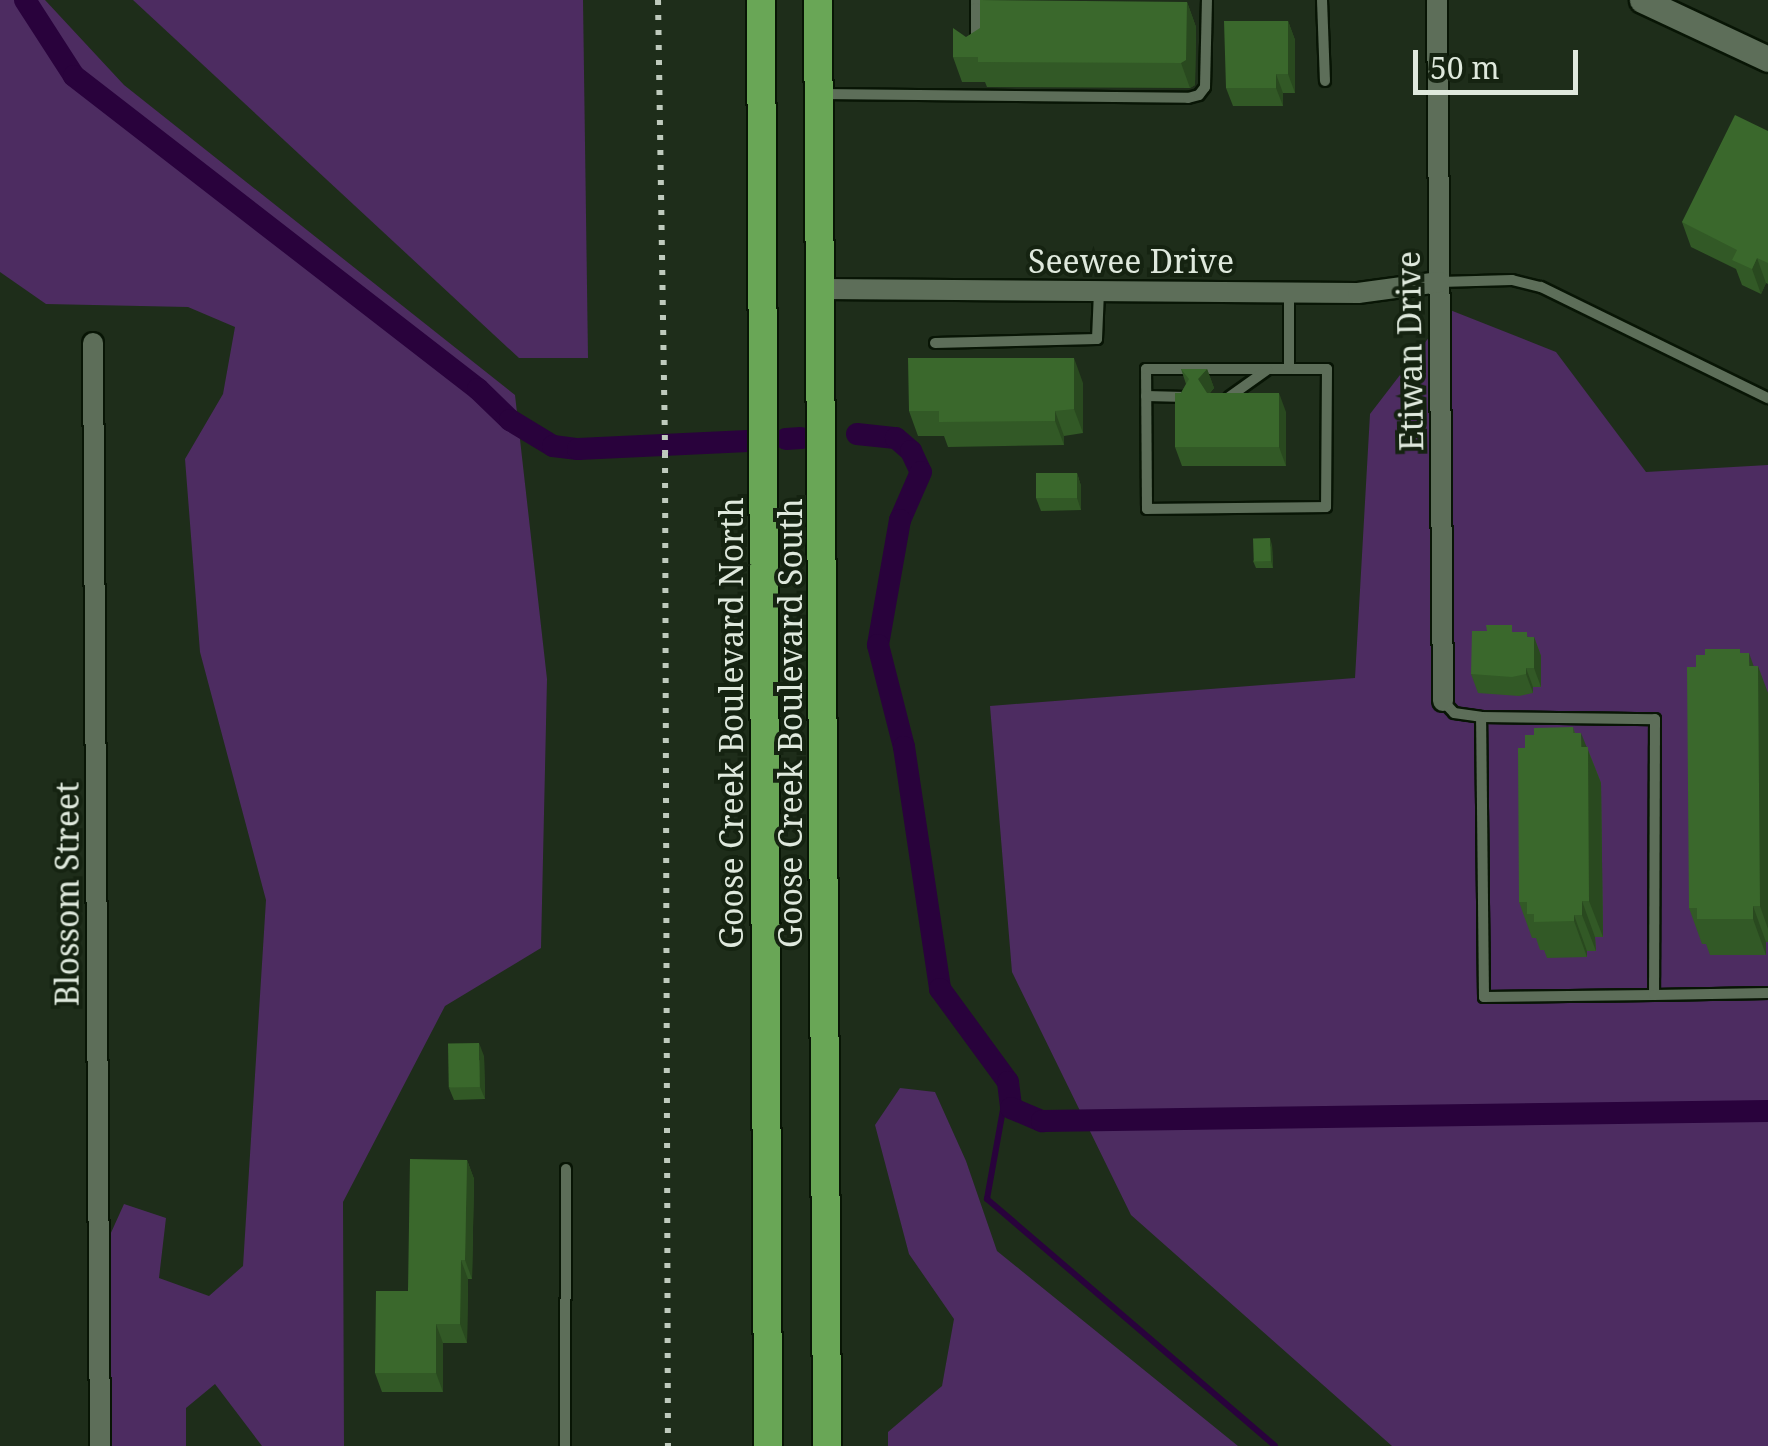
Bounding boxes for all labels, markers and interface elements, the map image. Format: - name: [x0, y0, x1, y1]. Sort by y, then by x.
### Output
- scale bar: [1418, 30, 1583, 92]
- text: 50 m: [1430, 47, 1500, 88]
- street label: Seewee Drive: [1028, 242, 1234, 280]
- street label: Etiwan Drive: [1389, 251, 1431, 451]
- street label: Goose Creek Boulevard North: [712, 497, 750, 949]
- street label: Goose Creek Boulevard South: [771, 498, 809, 948]
- street label: Blossom Street: [48, 782, 86, 1006]

